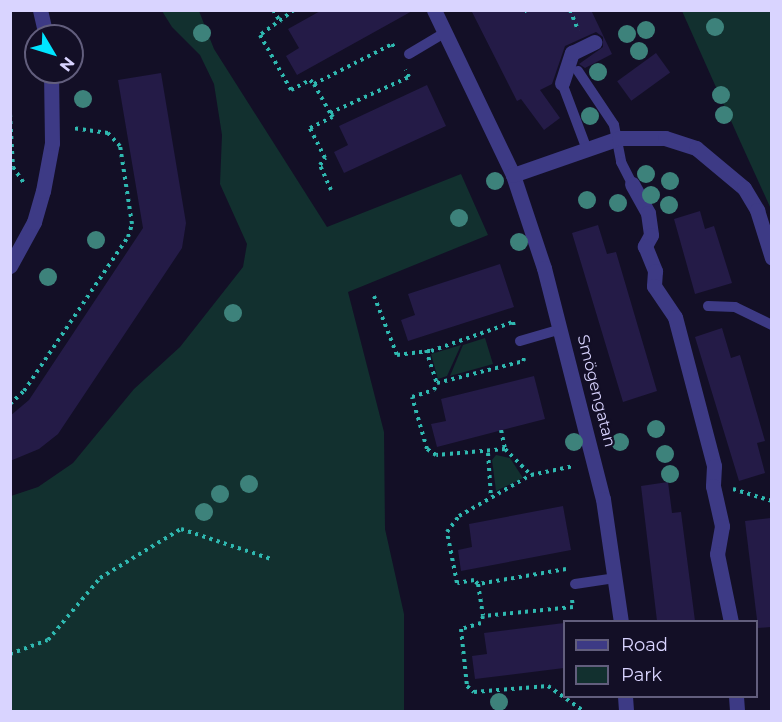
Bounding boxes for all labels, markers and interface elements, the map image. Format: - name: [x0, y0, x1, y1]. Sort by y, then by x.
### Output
- north arrow: [24, 24, 84, 84]
- text: N: [56, 53, 78, 75]
- street label: Smögengatan: [573, 333, 619, 449]
- legend: [563, 620, 758, 698]
- text: Road: [621, 634, 668, 656]
- text: Park: [621, 664, 662, 686]

